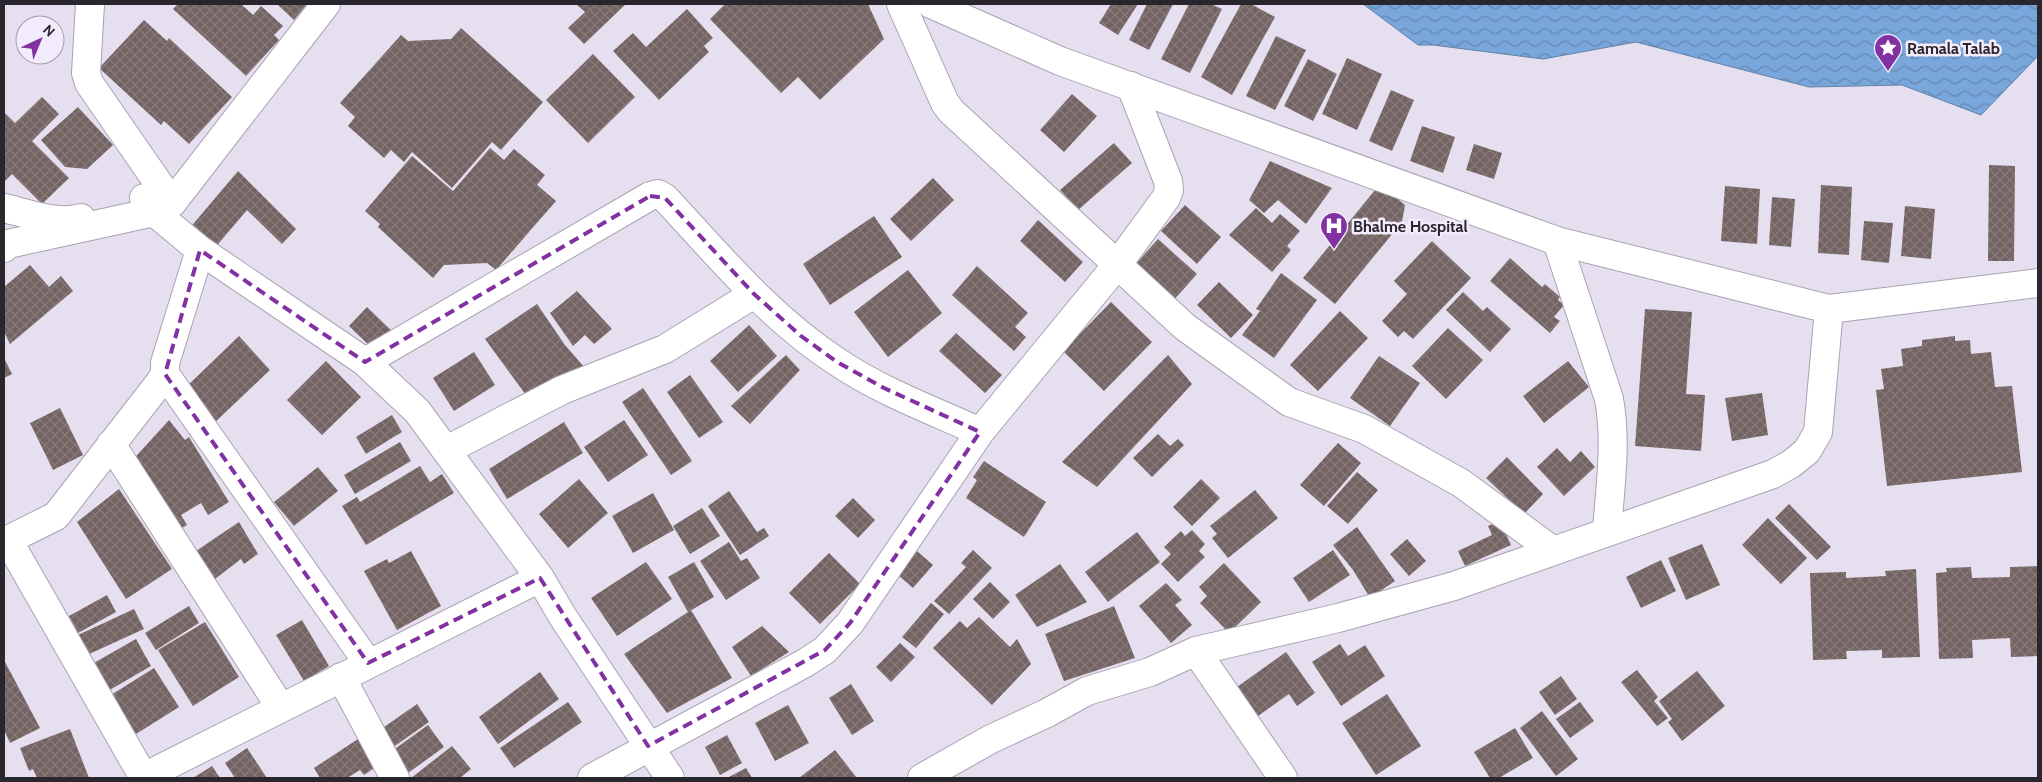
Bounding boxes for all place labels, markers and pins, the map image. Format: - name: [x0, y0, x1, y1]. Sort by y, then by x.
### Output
- place icon: Ramala Talab: [1873, 33, 1903, 72]
- place label: Ramala Talab: [1907, 39, 2000, 58]
- hospital icon: Bhalme Hospital: [1319, 211, 1349, 250]
- place label: Bhalme Hospital: [1353, 217, 1468, 236]

